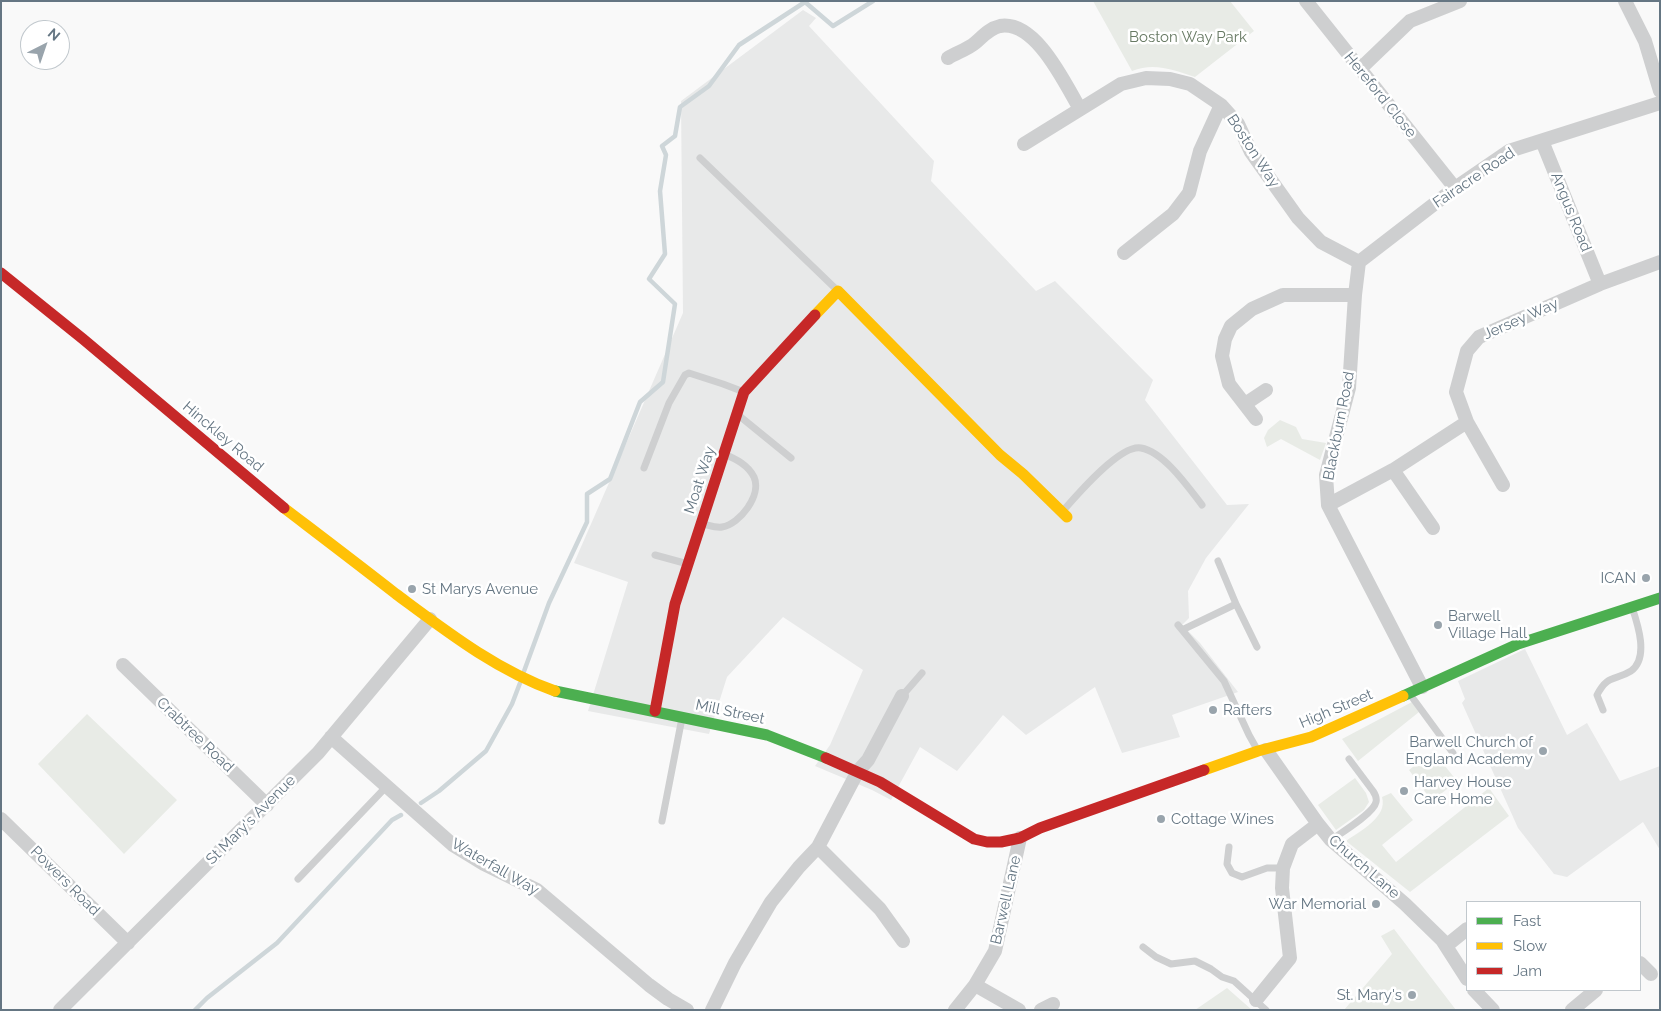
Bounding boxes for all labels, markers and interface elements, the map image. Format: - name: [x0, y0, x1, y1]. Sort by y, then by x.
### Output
- north arrow: [20, 20, 70, 70]
- text: N: [45, 25, 63, 44]
- park label: Boston Way Park: [1129, 28, 1247, 46]
- street label: Hereford Close: [1340, 49, 1420, 141]
- street label: Boston Way: [1223, 111, 1283, 191]
- street label: Fairacre Road: [1430, 144, 1518, 212]
- street label: Angus Road: [1547, 170, 1595, 254]
- street label: Jersey Way: [1481, 295, 1561, 343]
- street label: Blackburn Road: [1320, 370, 1358, 482]
- street label: Hinckley Road: [179, 398, 267, 476]
- street label: Moat Way: [681, 444, 719, 516]
- place label: ICAN: [1600, 569, 1636, 587]
- marker: ICAN: [1640, 572, 1652, 584]
- place label: St Marys Avenue: [422, 580, 538, 598]
- marker: St Marys Avenue: [406, 583, 418, 595]
- place label: Barwell Village Hall: [1448, 607, 1527, 642]
- marker: Barwell Village Hall: [1432, 619, 1444, 631]
- street label: High Street: [1297, 686, 1375, 732]
- street label: Crabtree Road: [153, 694, 237, 776]
- street label: Mill Street: [694, 696, 766, 728]
- place label: Rafters: [1223, 701, 1272, 719]
- marker: Rafters: [1207, 704, 1219, 716]
- place label: Barwell Church of England Academy: [1406, 733, 1533, 768]
- marker: Barwell Church of England Academy: [1537, 745, 1549, 757]
- street label: St Mary's Avenue: [203, 772, 299, 868]
- place label: Harvey House Care Home: [1414, 773, 1512, 808]
- marker: Harvey House Care Home: [1398, 785, 1410, 797]
- place label: Cottage Wines: [1171, 810, 1274, 828]
- marker: Cottage Wines: [1155, 813, 1167, 825]
- street label: Church Lane: [1325, 831, 1403, 903]
- street label: Waterfall Way: [448, 835, 542, 899]
- street label: Powers Road: [27, 843, 103, 919]
- street label: Barwell Lane: [987, 854, 1025, 946]
- place label: War Memorial: [1269, 895, 1366, 913]
- marker: War Memorial: [1370, 898, 1382, 910]
- legend: [1466, 901, 1641, 991]
- text: Fast: [1513, 912, 1541, 930]
- text: Slow: [1513, 937, 1547, 955]
- text: Jam: [1513, 962, 1542, 980]
- place label: St. Mary's: [1337, 986, 1402, 1004]
- marker: St. Mary's: [1406, 989, 1418, 1001]

